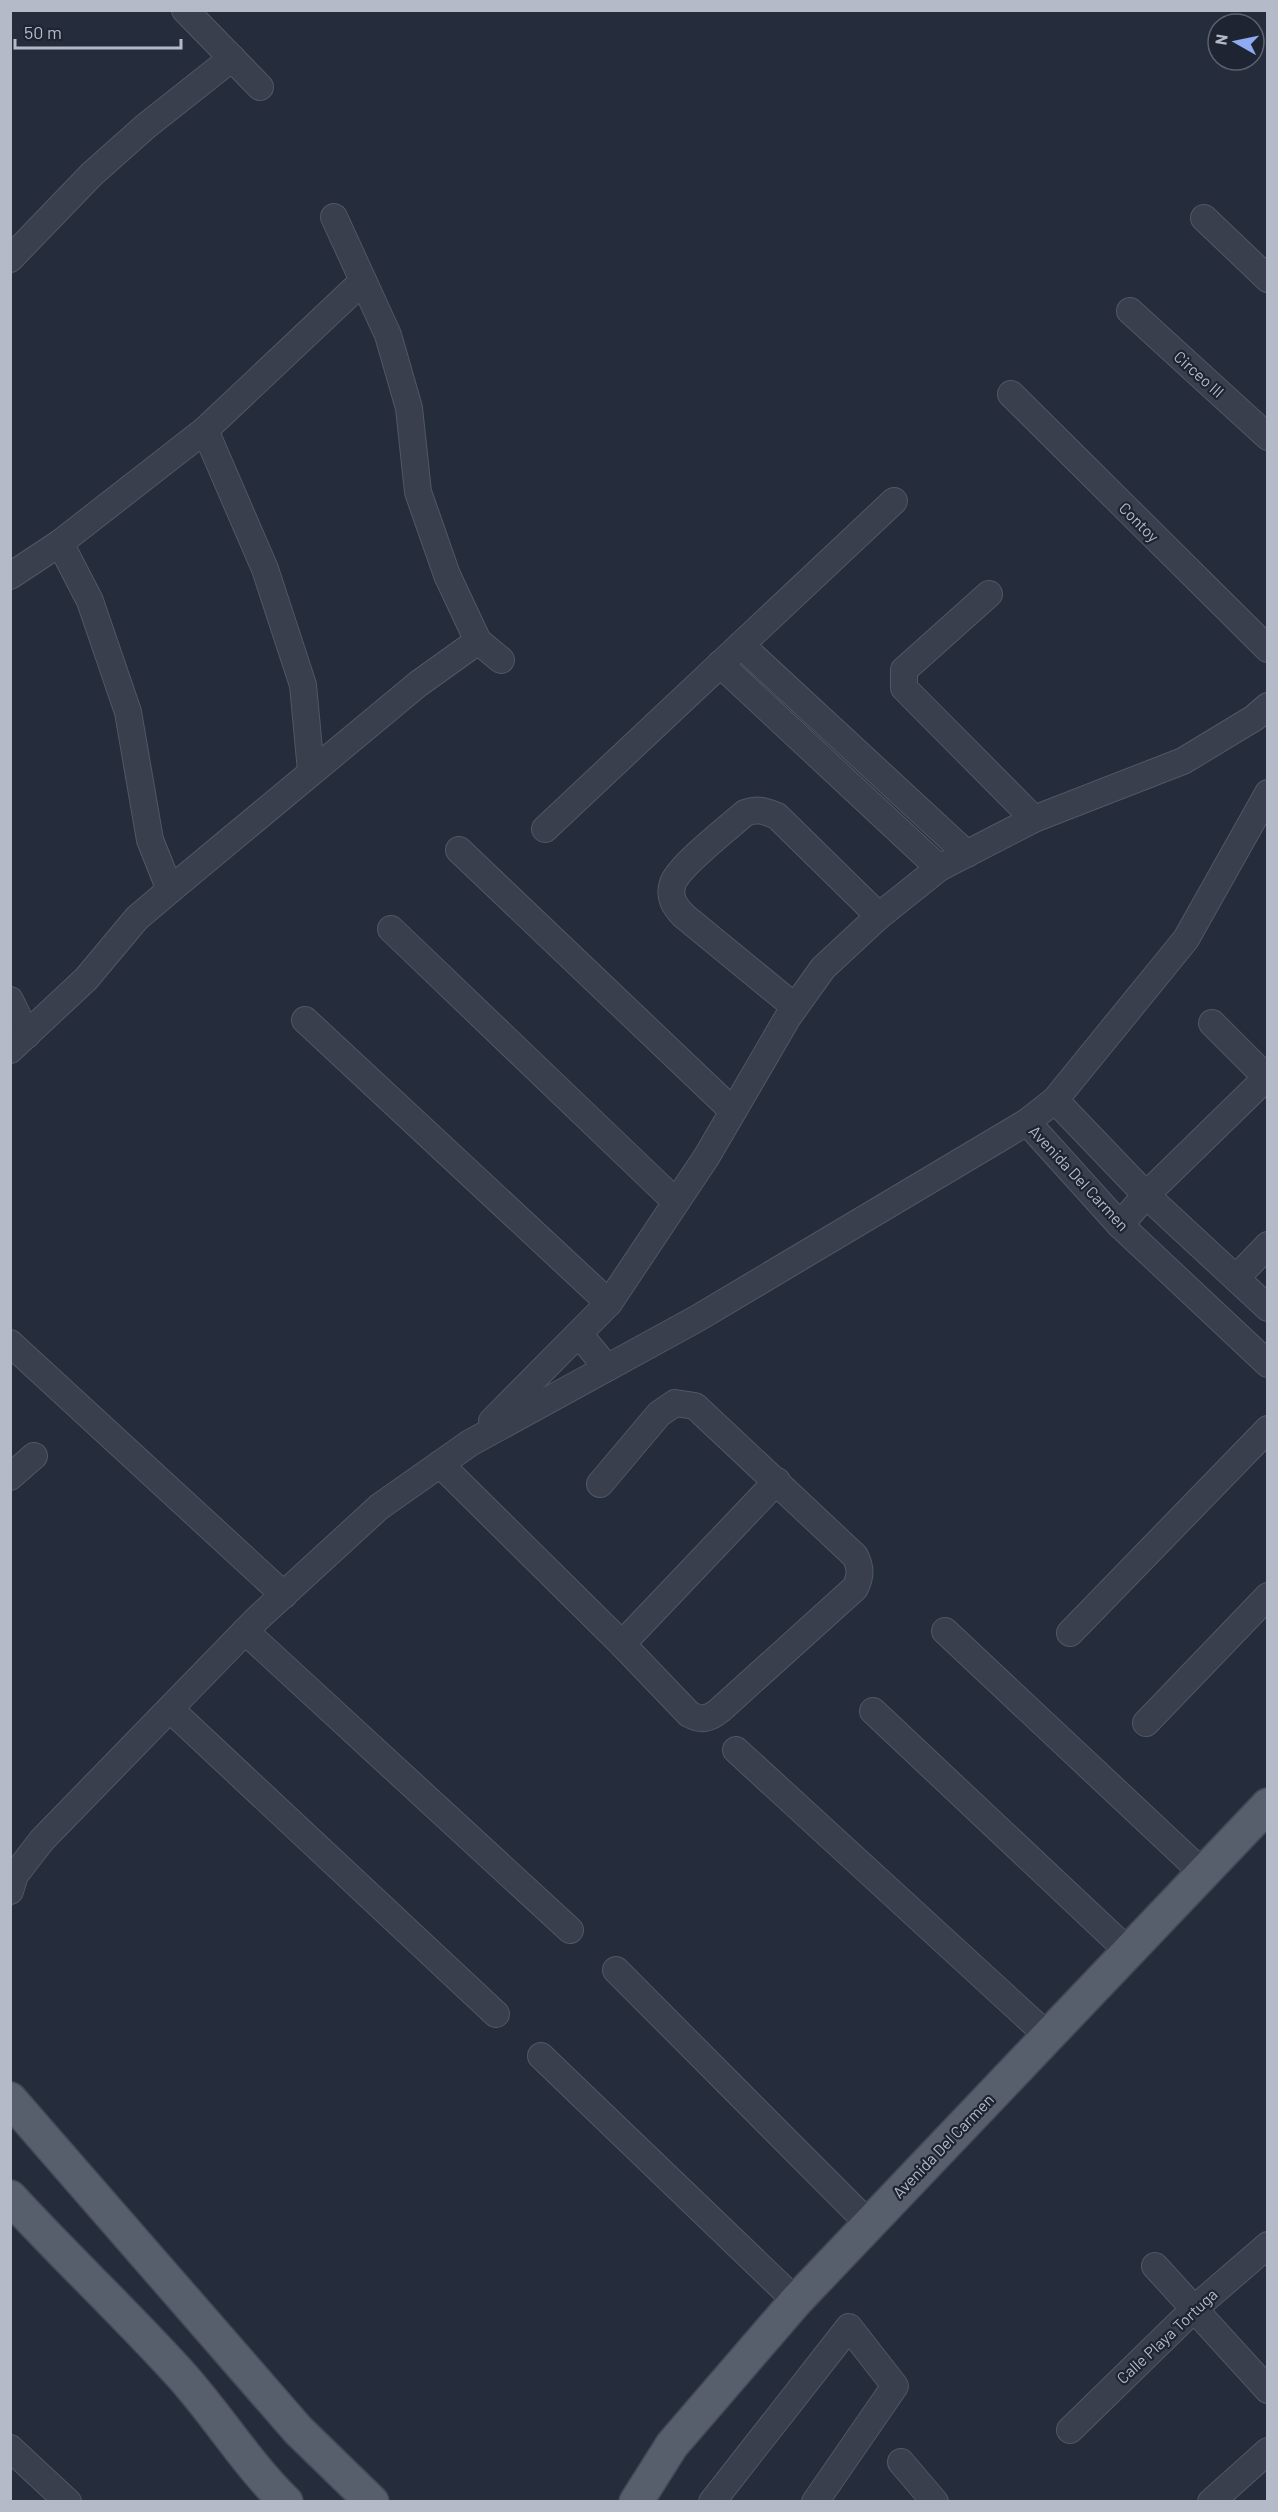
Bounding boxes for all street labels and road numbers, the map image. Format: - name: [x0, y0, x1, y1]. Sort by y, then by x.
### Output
- street label: Circeo III: [1170, 346, 1228, 401]
- street label: Contoy: [1116, 498, 1164, 546]
- street label: Avenida Del Carmen: [1026, 1121, 1133, 1234]
- street label: Avenida Del Carmen: [888, 2090, 997, 2202]
- street label: Calle Playa Tortuga: [1112, 2284, 1221, 2387]

